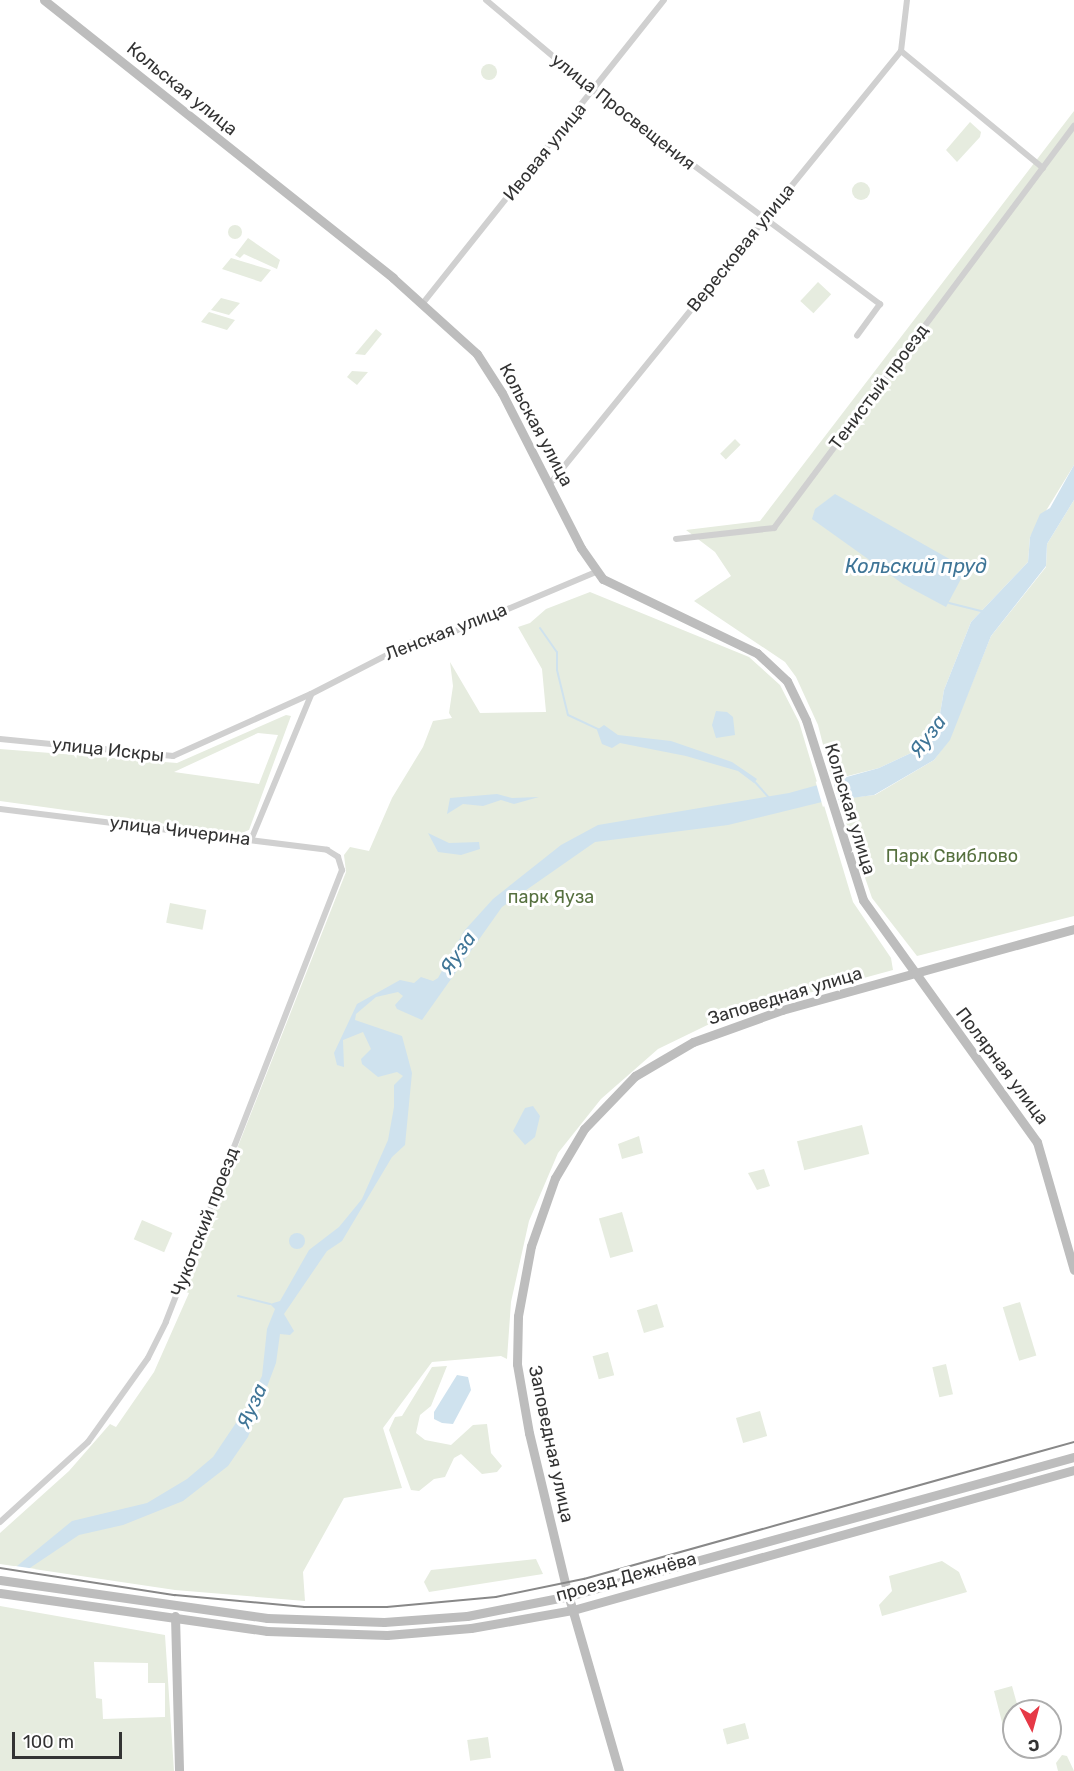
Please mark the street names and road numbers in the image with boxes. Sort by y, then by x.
street label: Кольская улица [122,38,242,140]
street label: улица Просвещения [547,49,699,175]
street label: Ивовая улица [499,99,591,205]
street label: Вересковая улица [683,180,799,316]
street label: Тенистый проезд [825,320,933,454]
street label: Кольская улица [495,360,577,490]
street label: Ленская улица [382,599,510,665]
street label: улица Искры [51,733,165,767]
street label: Кольская улица [820,741,880,877]
street label: улица Чичерина [108,812,252,850]
street label: Заповедная улица [705,962,865,1030]
street label: Полярная улица [951,1003,1053,1129]
street label: Чукотский проезд [167,1144,243,1300]
street label: Заповедная улица [524,1364,578,1524]
street label: проезд Дежнёва [553,1548,699,1606]

